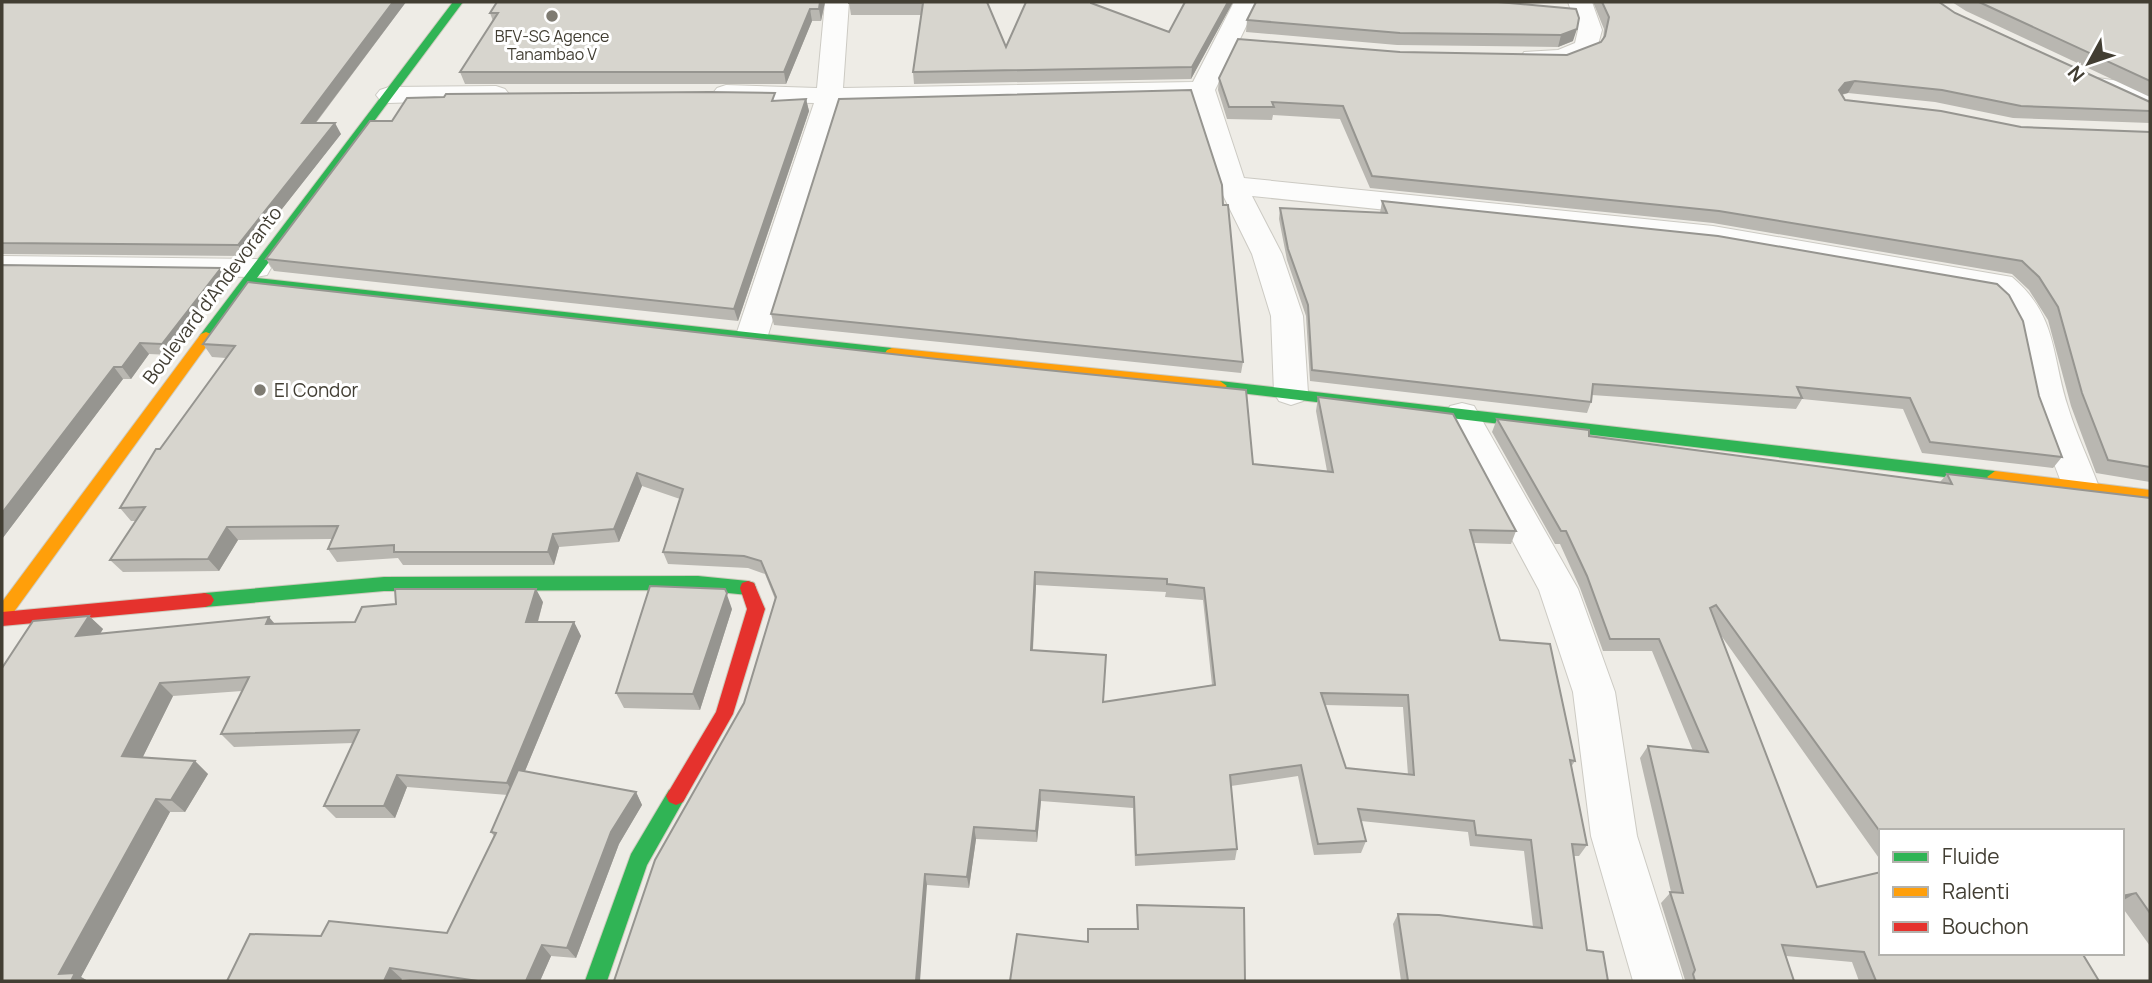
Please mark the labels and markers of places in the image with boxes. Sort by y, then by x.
marker: BFV-SG Agence Tanambao V [544,8,560,24]
place label: BFV-SG Agence Tanambao V [495,25,609,65]
place label: El Condor [274,377,359,403]
marker: El Condor [252,382,268,398]

